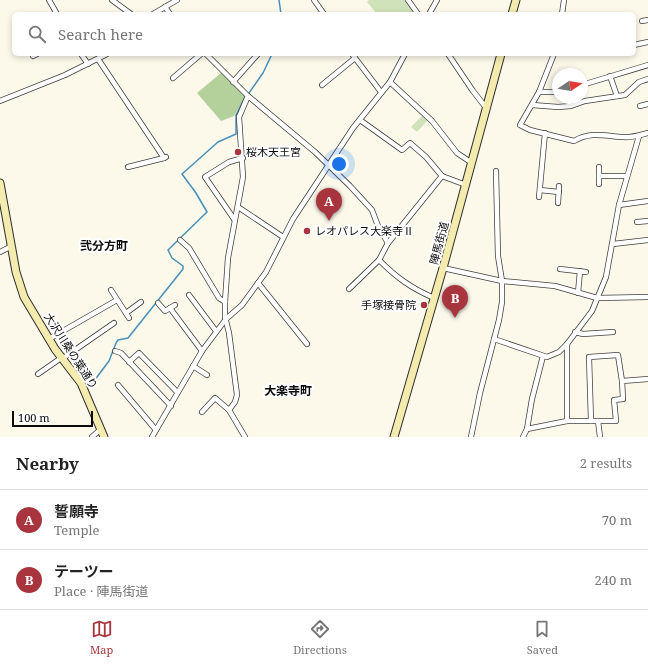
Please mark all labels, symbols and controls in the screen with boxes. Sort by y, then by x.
search box [12,12,636,56]
icon: search [26,23,48,45]
text: Search here [58,24,143,44]
north arrow [552,68,588,104]
place label: 桜木天王宮 [246,144,301,159]
marker: 桜木天王宮 [233,147,243,157]
your location [329,154,349,174]
pin: A [316,188,342,221]
street label: 陣馬街道 [426,220,451,266]
place label: レオパレス大楽寺Ⅱ [315,223,414,238]
marker: レオパレス大楽寺Ⅱ [302,226,312,236]
district label: 弐分方町 [80,237,128,254]
pin: B [442,285,468,318]
place label: 手塚接骨院 [361,297,416,312]
marker: 手塚接骨院 [419,300,429,310]
street label: 大沢川桑の葉通り [41,310,102,392]
district label: 大楽寺町 [264,382,312,399]
scale bar [12,409,93,428]
text: 100 m [18,410,50,425]
text: Nearby [16,452,79,475]
text: 2 results [580,454,632,472]
text: 誓願寺 [54,501,99,521]
text: A [24,511,34,529]
text: 70 m [602,511,632,529]
text: Temple [54,521,100,539]
text: テーツー [54,561,114,581]
text: B [25,571,33,589]
text: 240 m [595,571,632,589]
text: Place · 陣馬街道 [54,582,149,600]
tab: Map [90,618,113,657]
tab: Directions [293,618,347,657]
tab: Saved [527,618,558,657]

